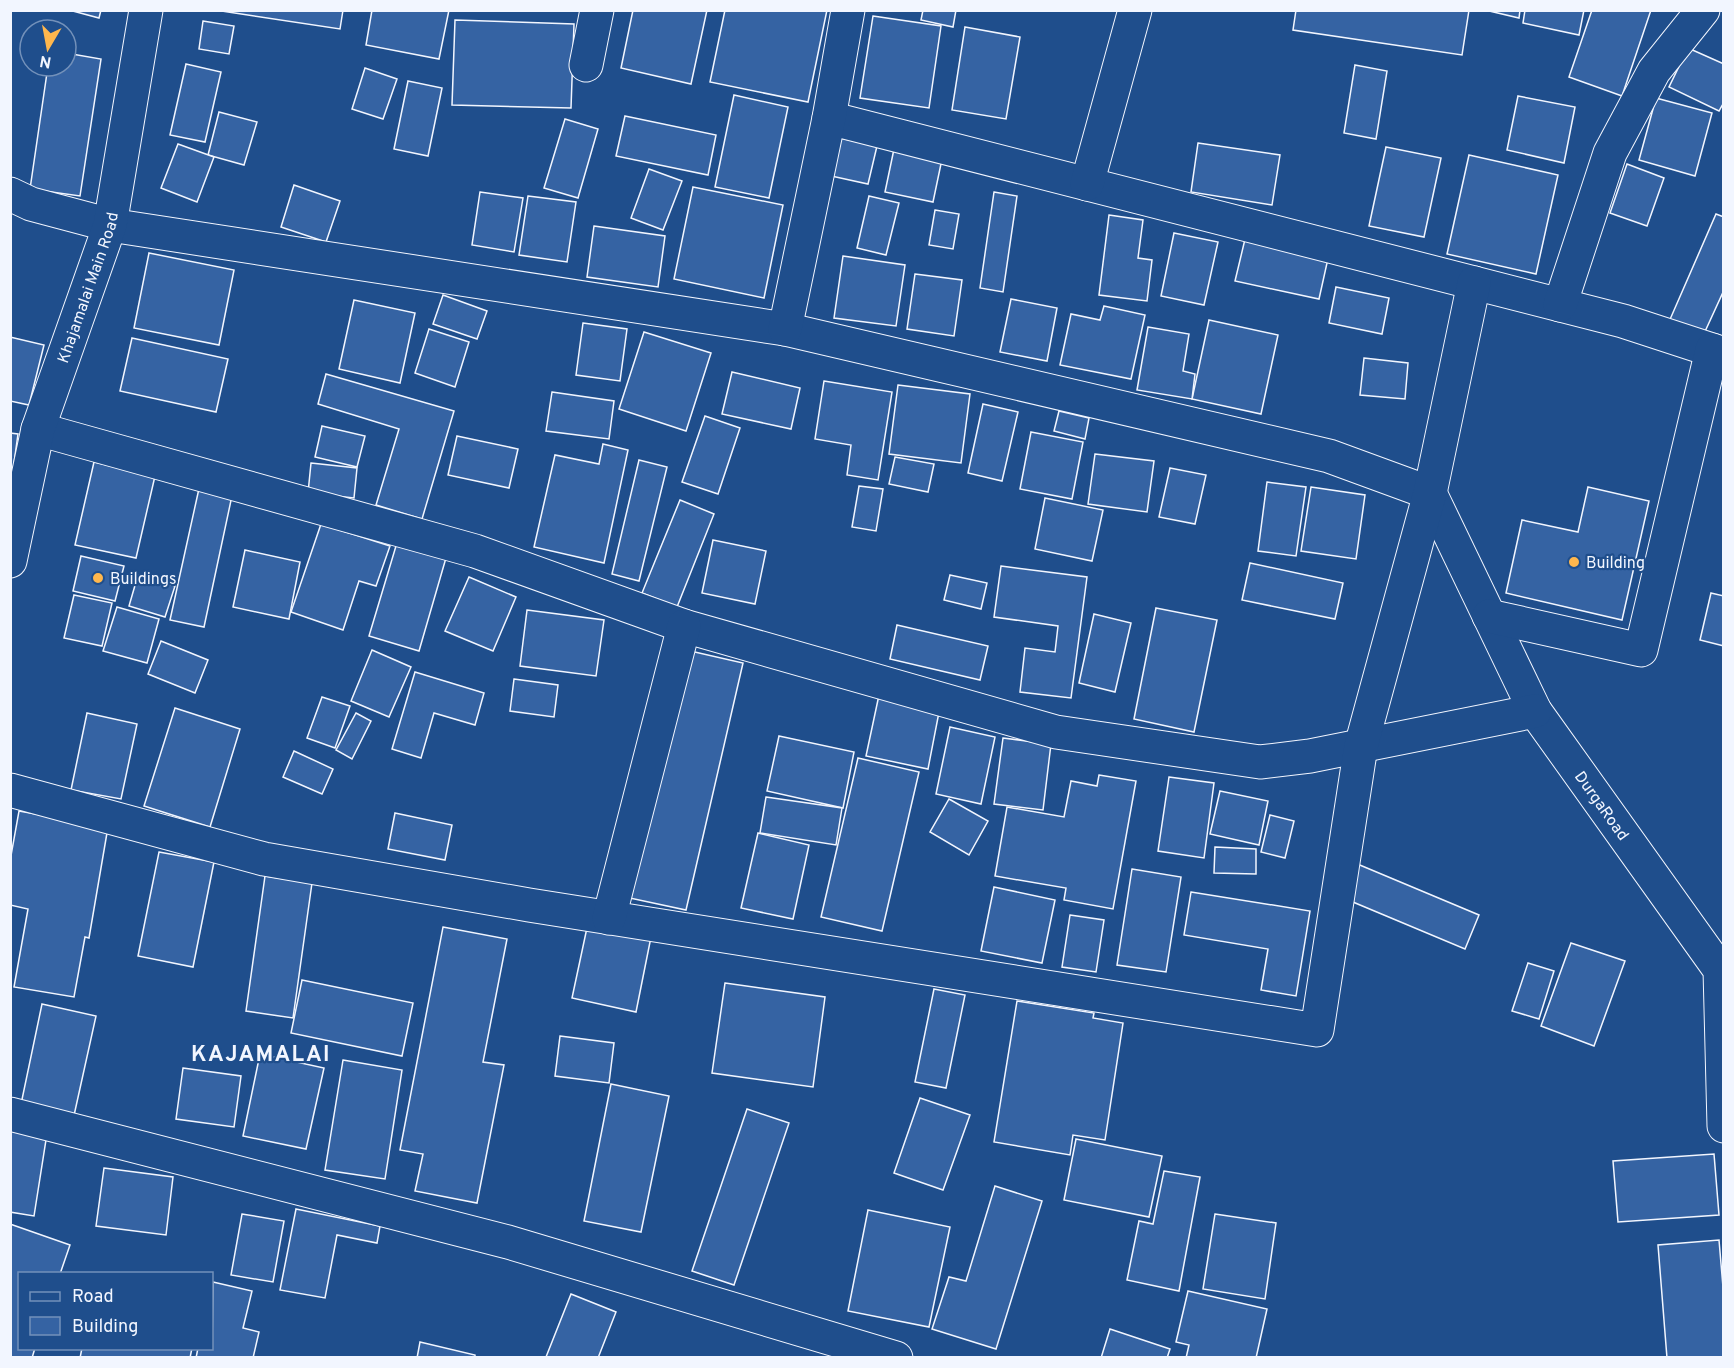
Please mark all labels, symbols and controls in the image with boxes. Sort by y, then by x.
north arrow [18,18,78,78]
text: N [38,50,53,72]
street label: Khajamalai Main Road [54,211,124,366]
place label: Building [1586,554,1645,574]
marker: Building [1567,555,1581,569]
place label: Buildings [110,570,177,590]
marker: Buildings [91,571,105,585]
street label: DurgaRoad [1569,768,1632,845]
district label: KAJAMALAI [191,1042,331,1069]
legend [18,1272,213,1350]
text: Road [72,1286,114,1309]
text: Building [72,1316,138,1339]

